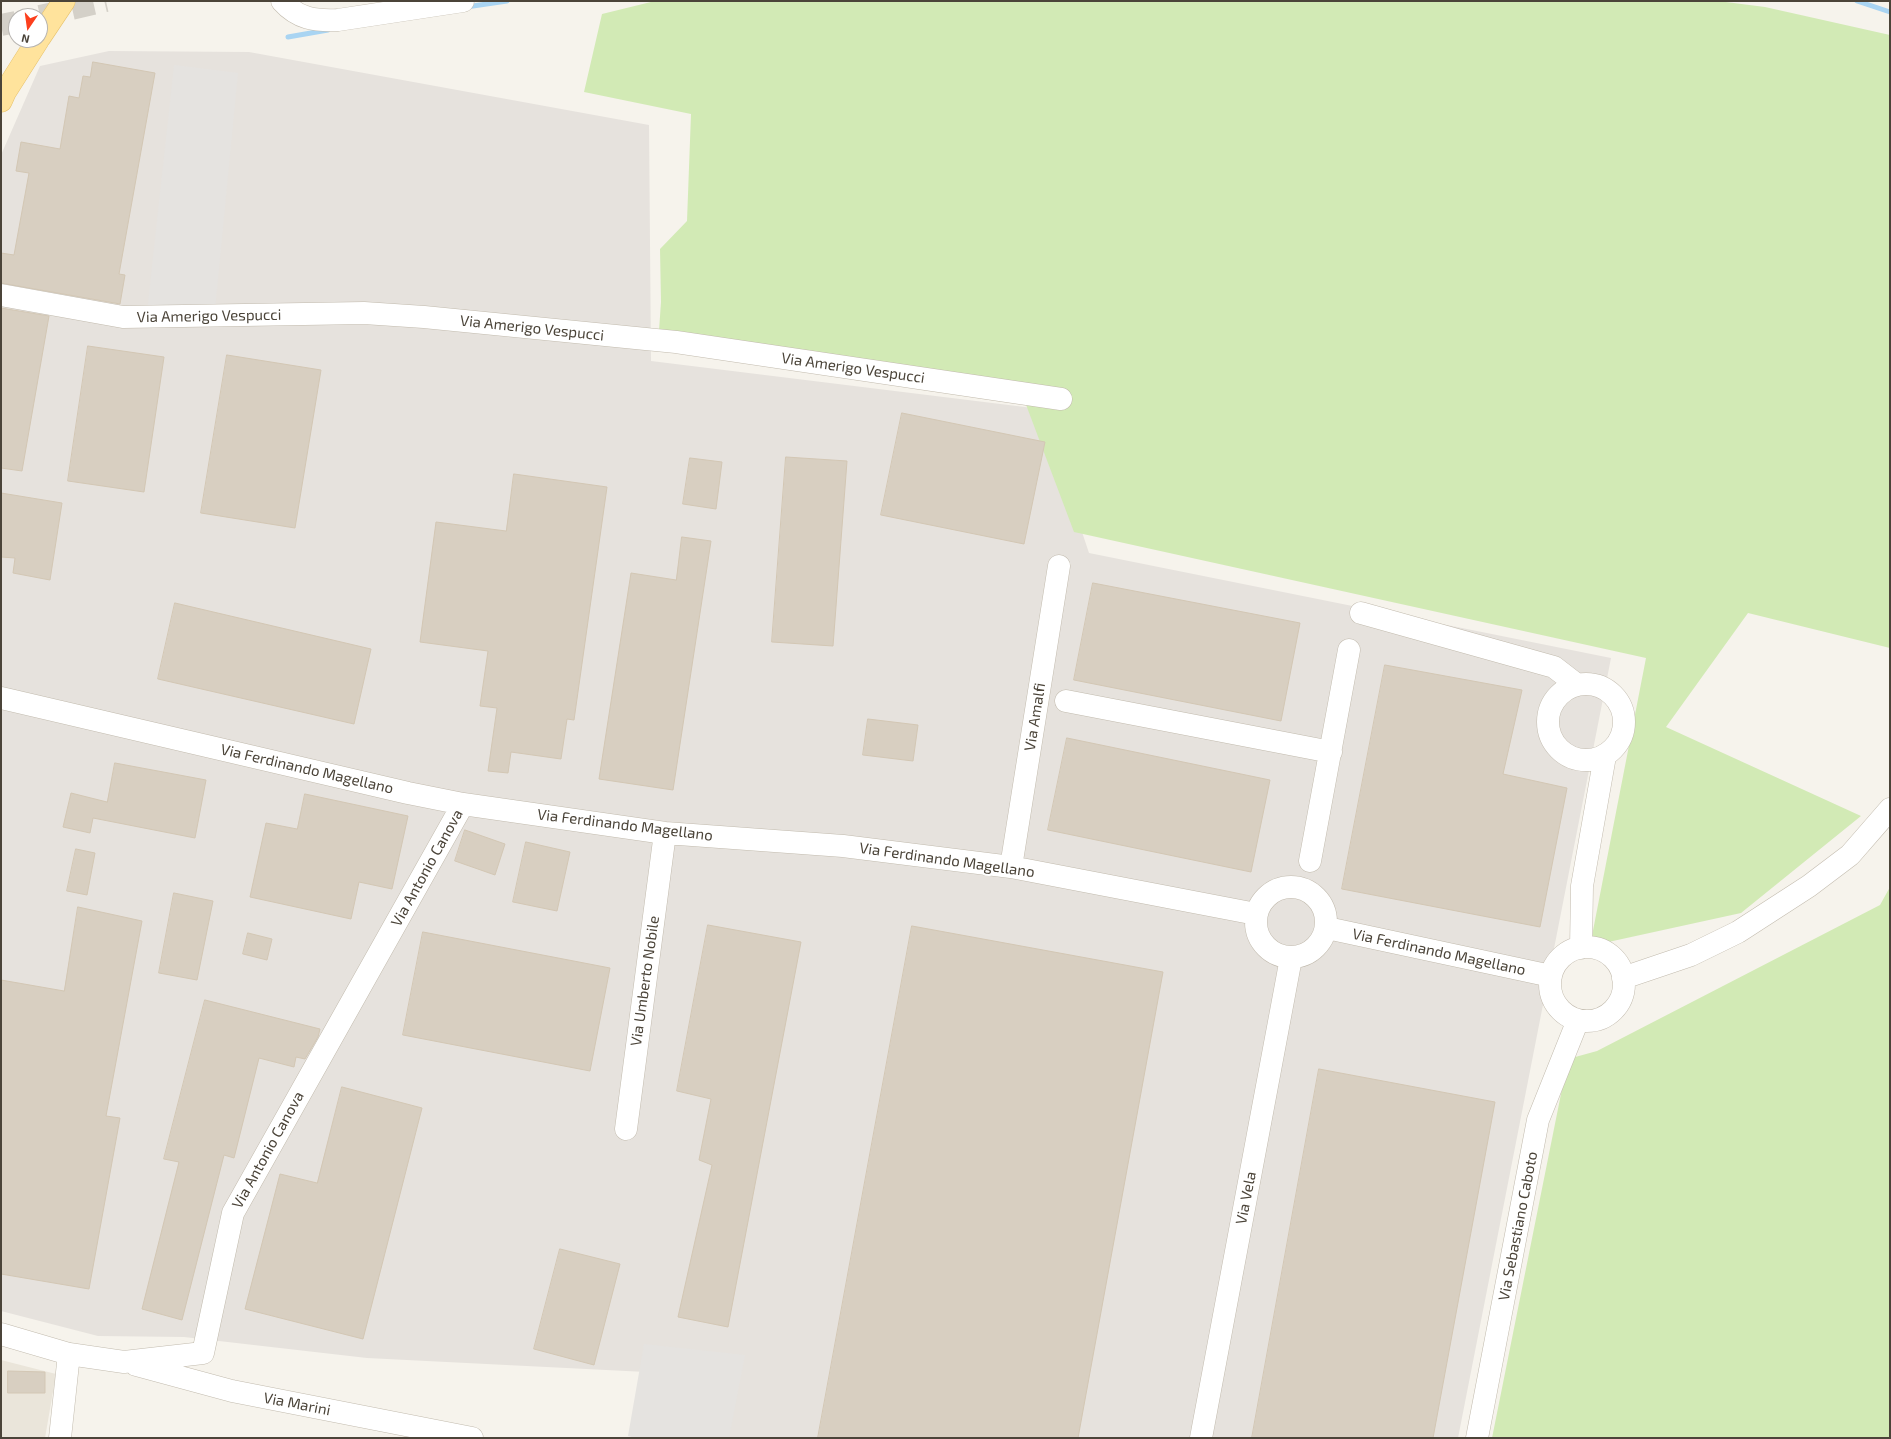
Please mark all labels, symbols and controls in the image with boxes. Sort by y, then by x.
north arrow [8,8,48,48]
text: N [20,32,31,46]
street label: Via Amerigo Vespucci [137,306,281,326]
street label: Via Amerigo Vespucci [459,311,605,345]
street label: Via Amerigo Vespucci [780,349,926,387]
street label: Via Amalfi [1021,682,1049,752]
street label: Via Ferdinando Magellano [219,740,395,798]
street label: Via Ferdinando Magellano [536,805,714,845]
street label: Via Antonio Canova [387,806,467,930]
street label: Via Ferdinando Magellano [858,839,1036,881]
street label: Via Umberto Nobile [627,915,663,1047]
street label: Via Ferdinando Magellano [1351,925,1527,979]
street label: Via Antonio Canova [228,1088,308,1212]
street label: Via Sebastiano Caboto [1495,1150,1541,1302]
street label: Via Vela [1232,1170,1260,1226]
street label: Via Marini [262,1389,332,1419]

